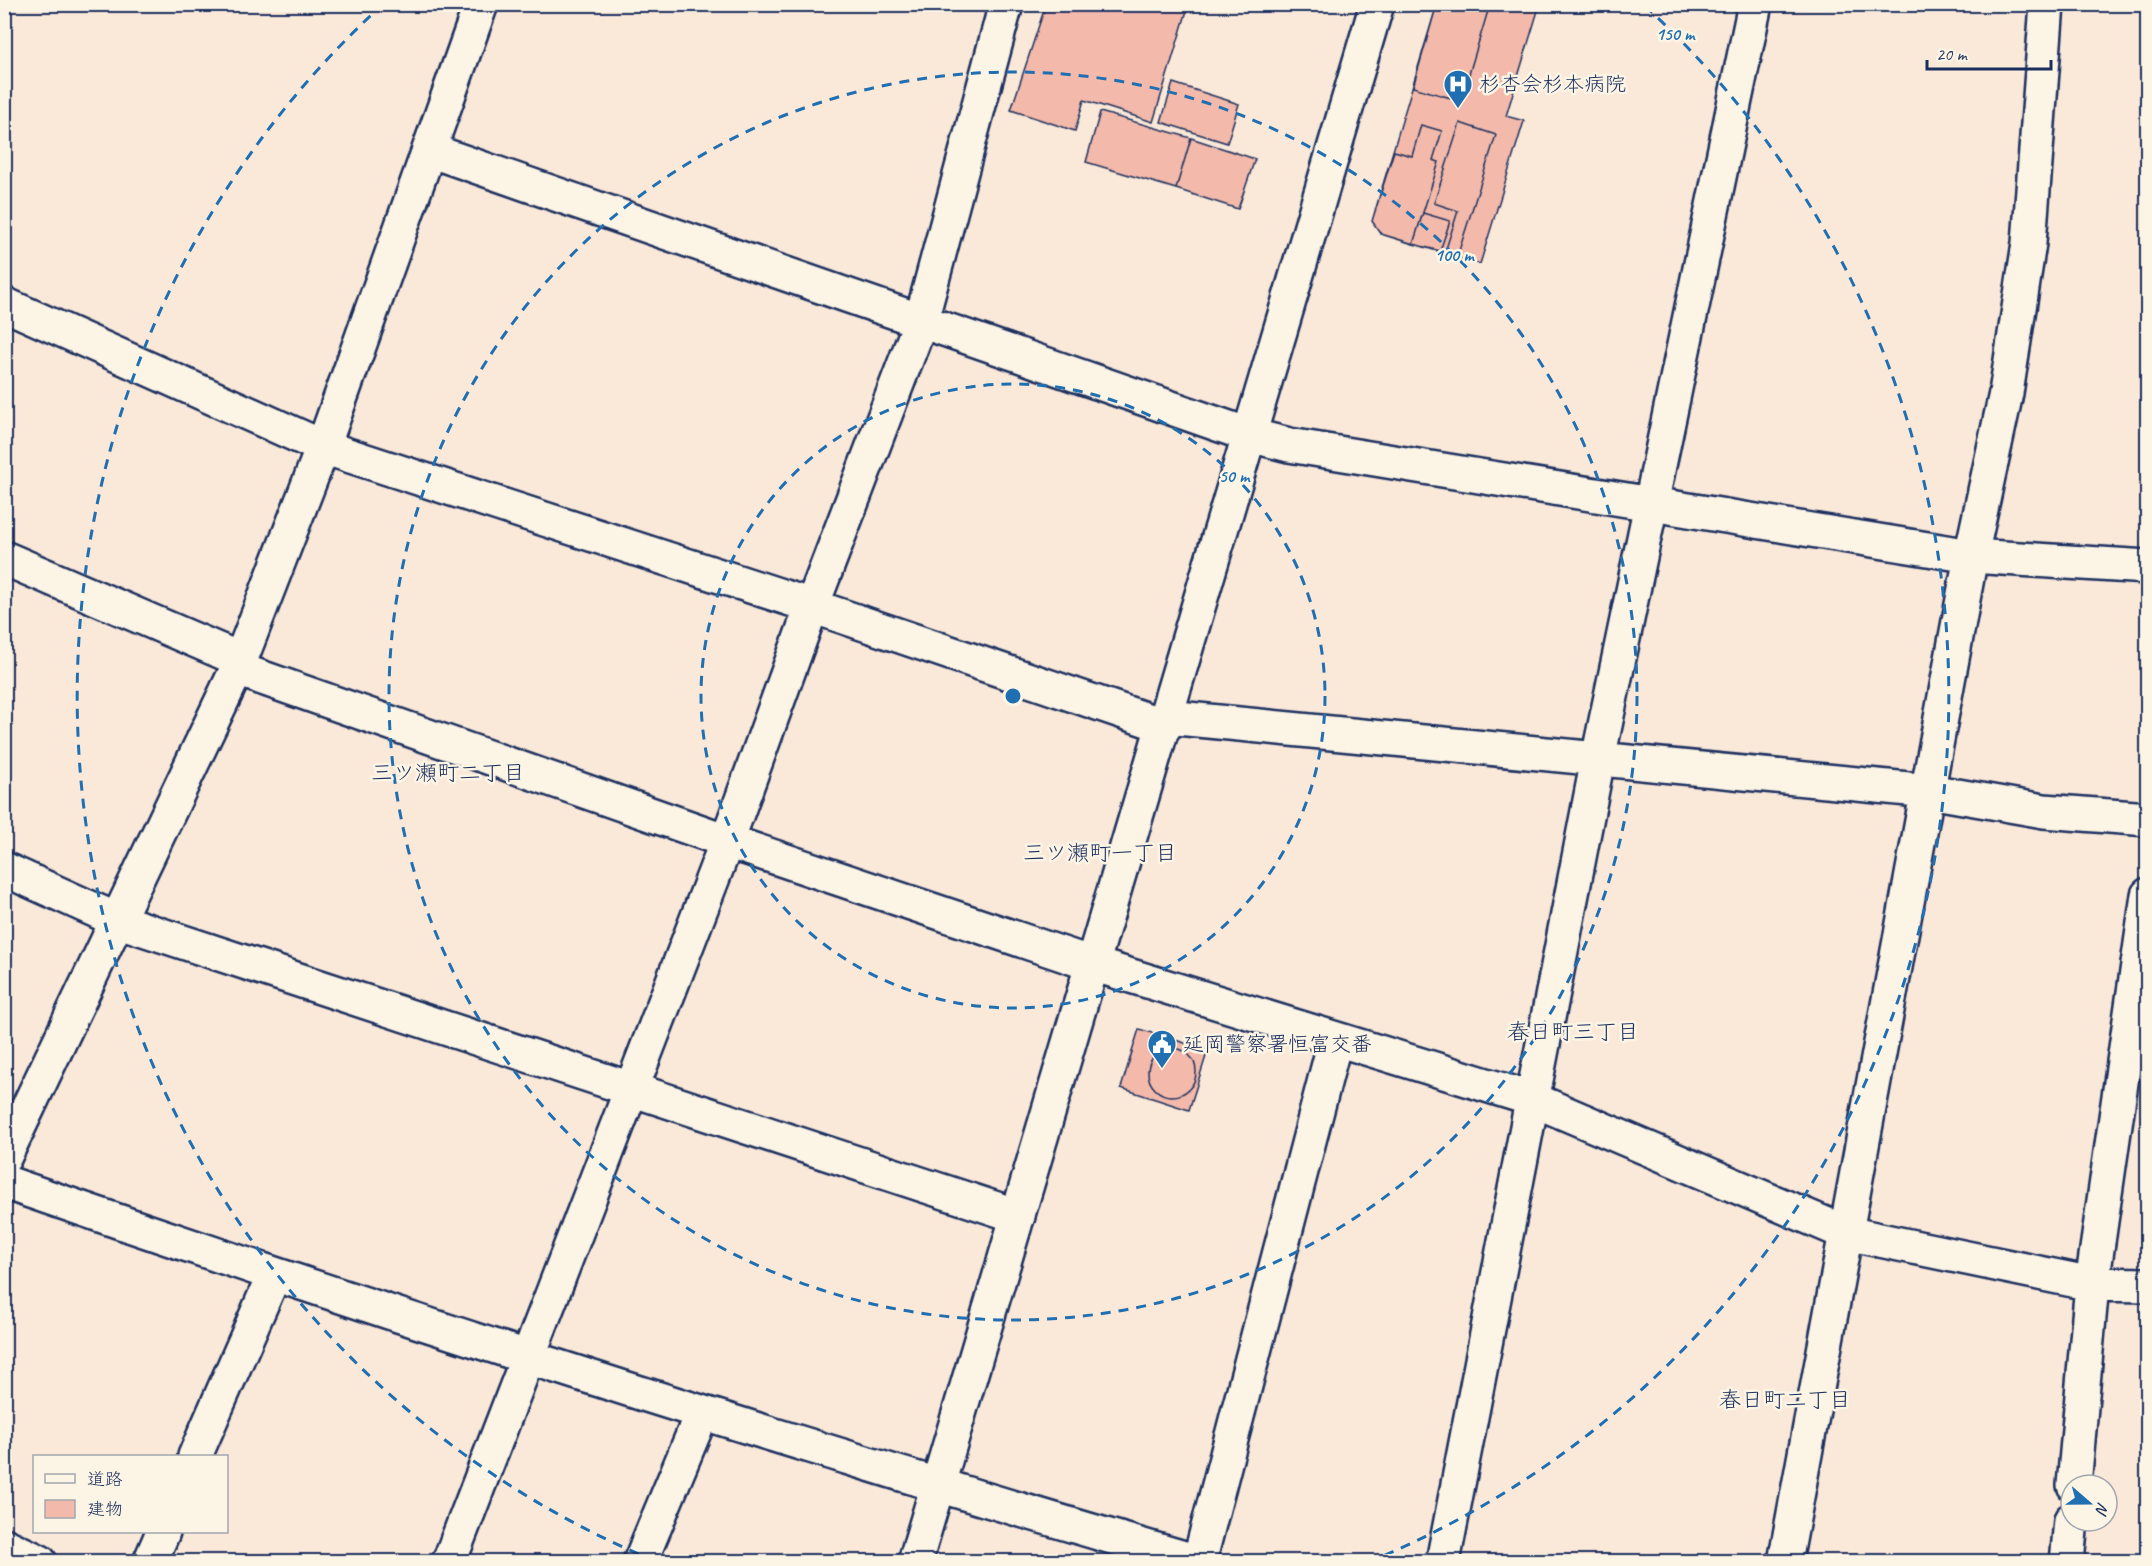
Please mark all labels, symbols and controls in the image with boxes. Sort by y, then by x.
text: 150 m [1656,23,1696,45]
scale bar [1927,33,2052,71]
text: 20 m [1936,43,1969,65]
hospital icon: 杉杏会杉本病院 [1442,68,1474,110]
place label: 杉杏会杉本病院 [1479,71,1626,97]
text: 100 m [1435,244,1475,266]
text: 50 m [1219,465,1251,487]
centre of rings [1003,686,1023,706]
district label: 三ツ瀬町二丁目 [371,759,525,787]
district label: 三ツ瀬町一丁目 [1023,839,1177,867]
district label: 春日町三丁目 [1507,1018,1639,1046]
public building icon: 延岡警察署恒富交番 [1146,1028,1178,1070]
place label: 延岡警察署恒富交番 [1183,1031,1372,1057]
district label: 春日町二丁目 [1719,1386,1851,1414]
legend [33,1455,228,1533]
text: 道路 [87,1468,123,1490]
north arrow [2059,1473,2119,1533]
text: 建物 [87,1498,123,1520]
text: N [2090,1500,2113,1519]

